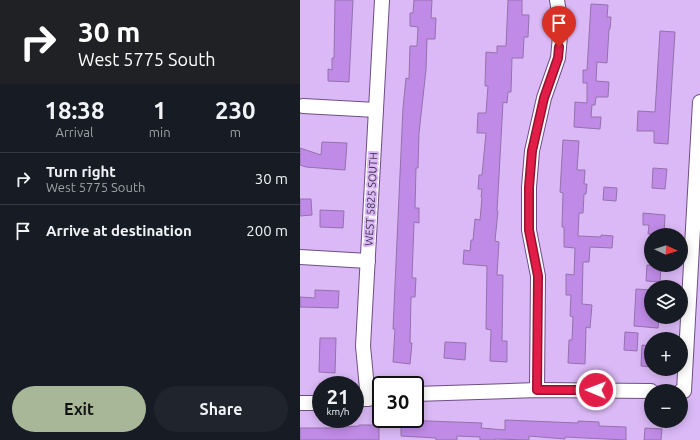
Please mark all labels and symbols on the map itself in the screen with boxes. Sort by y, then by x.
pin [542,6,576,47]
street label: WEST 5825 SOUTH [363,152,379,246]
north arrow [644,228,688,272]
position arrow [575,369,617,411]
speed limit sign: 30 [372,376,424,428]

